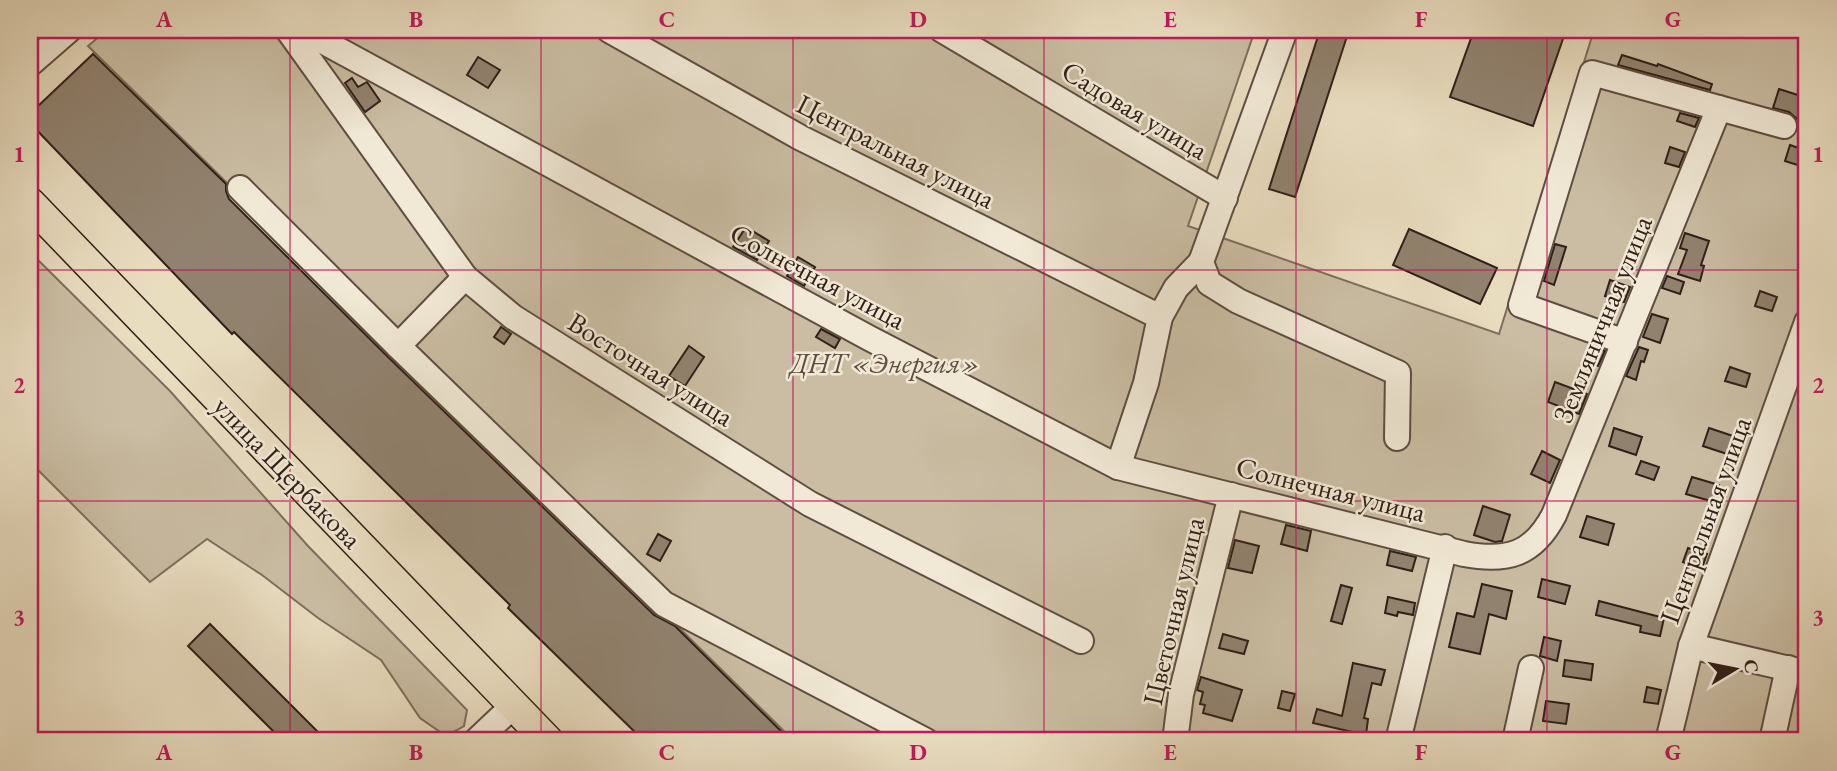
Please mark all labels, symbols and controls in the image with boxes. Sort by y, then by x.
text: A [155,4,173,34]
text: B [409,4,423,34]
text: C [659,4,675,34]
text: D [909,4,927,34]
text: E [1163,4,1177,34]
text: F [1415,4,1428,34]
text: G [1665,4,1681,34]
street label: Садовая улица [1055,52,1215,168]
street label: Центральная улица [791,86,1002,217]
text: 1 [13,139,25,169]
text: 1 [1812,139,1824,169]
street label: Земляничная улица [1544,210,1660,428]
street label: Солнечная улица [724,215,913,338]
street label: Восточная улица [561,304,741,435]
park label: ДНТ «Энергия» [788,345,980,381]
text: 2 [13,370,25,400]
text: 2 [1812,370,1824,400]
street label: улица Щербакова [206,388,371,557]
street label: Центральная улица [1651,411,1759,628]
street label: Солнечная улица [1233,448,1430,530]
street label: Цветочная улица [1134,513,1212,708]
text: 3 [13,602,25,632]
text: 3 [1812,602,1824,632]
north arrow [1700,634,1770,704]
text: С [1738,657,1765,675]
text: A [155,737,173,767]
text: B [409,737,423,767]
text: C [659,737,675,767]
text: D [909,737,927,767]
text: E [1163,737,1177,767]
text: F [1415,737,1428,767]
text: G [1665,737,1681,767]

